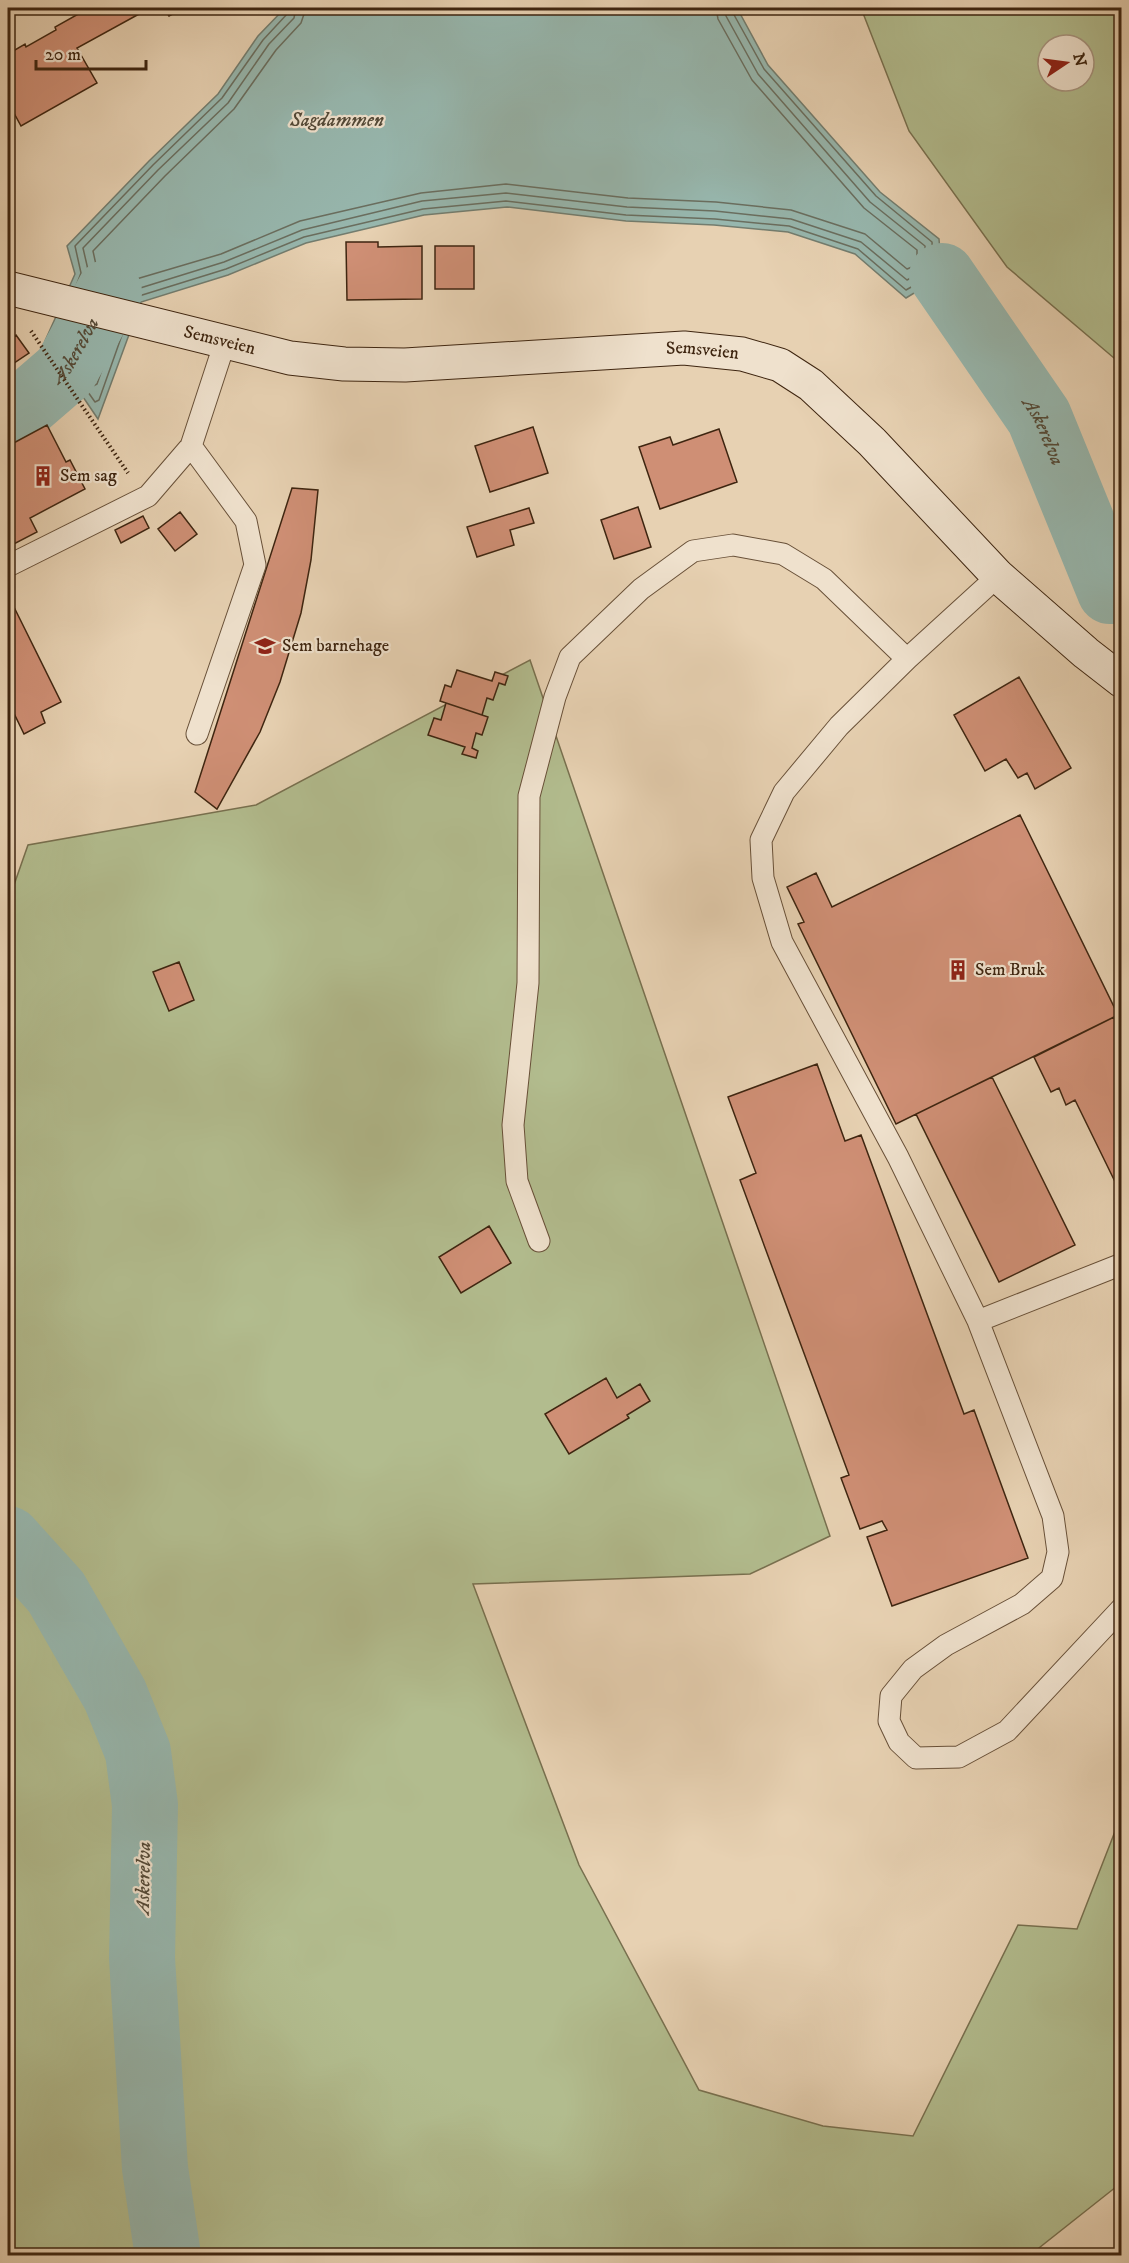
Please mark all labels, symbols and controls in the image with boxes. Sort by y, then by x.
scale bar [36,33,146,71]
north arrow [1036,33,1096,93]
text: 20 m [45,44,81,66]
text: N [1068,51,1091,69]
water label: Sagdammen [289,108,384,133]
water label: Askerelva [45,313,105,390]
street label: Semsveien [181,321,258,360]
street label: Semsveien [665,337,741,365]
water label: Askerelva [1015,391,1070,469]
building icon: Sem sag [31,464,55,488]
place label: Sem sag [60,465,117,487]
school or university icon: Sem barnehage [253,634,277,658]
place label: Sem barnehage [282,635,389,657]
building icon: Sem Bruk [946,958,970,982]
place label: Sem Bruk [975,959,1045,981]
water label: Askerelva [131,1842,157,1916]

